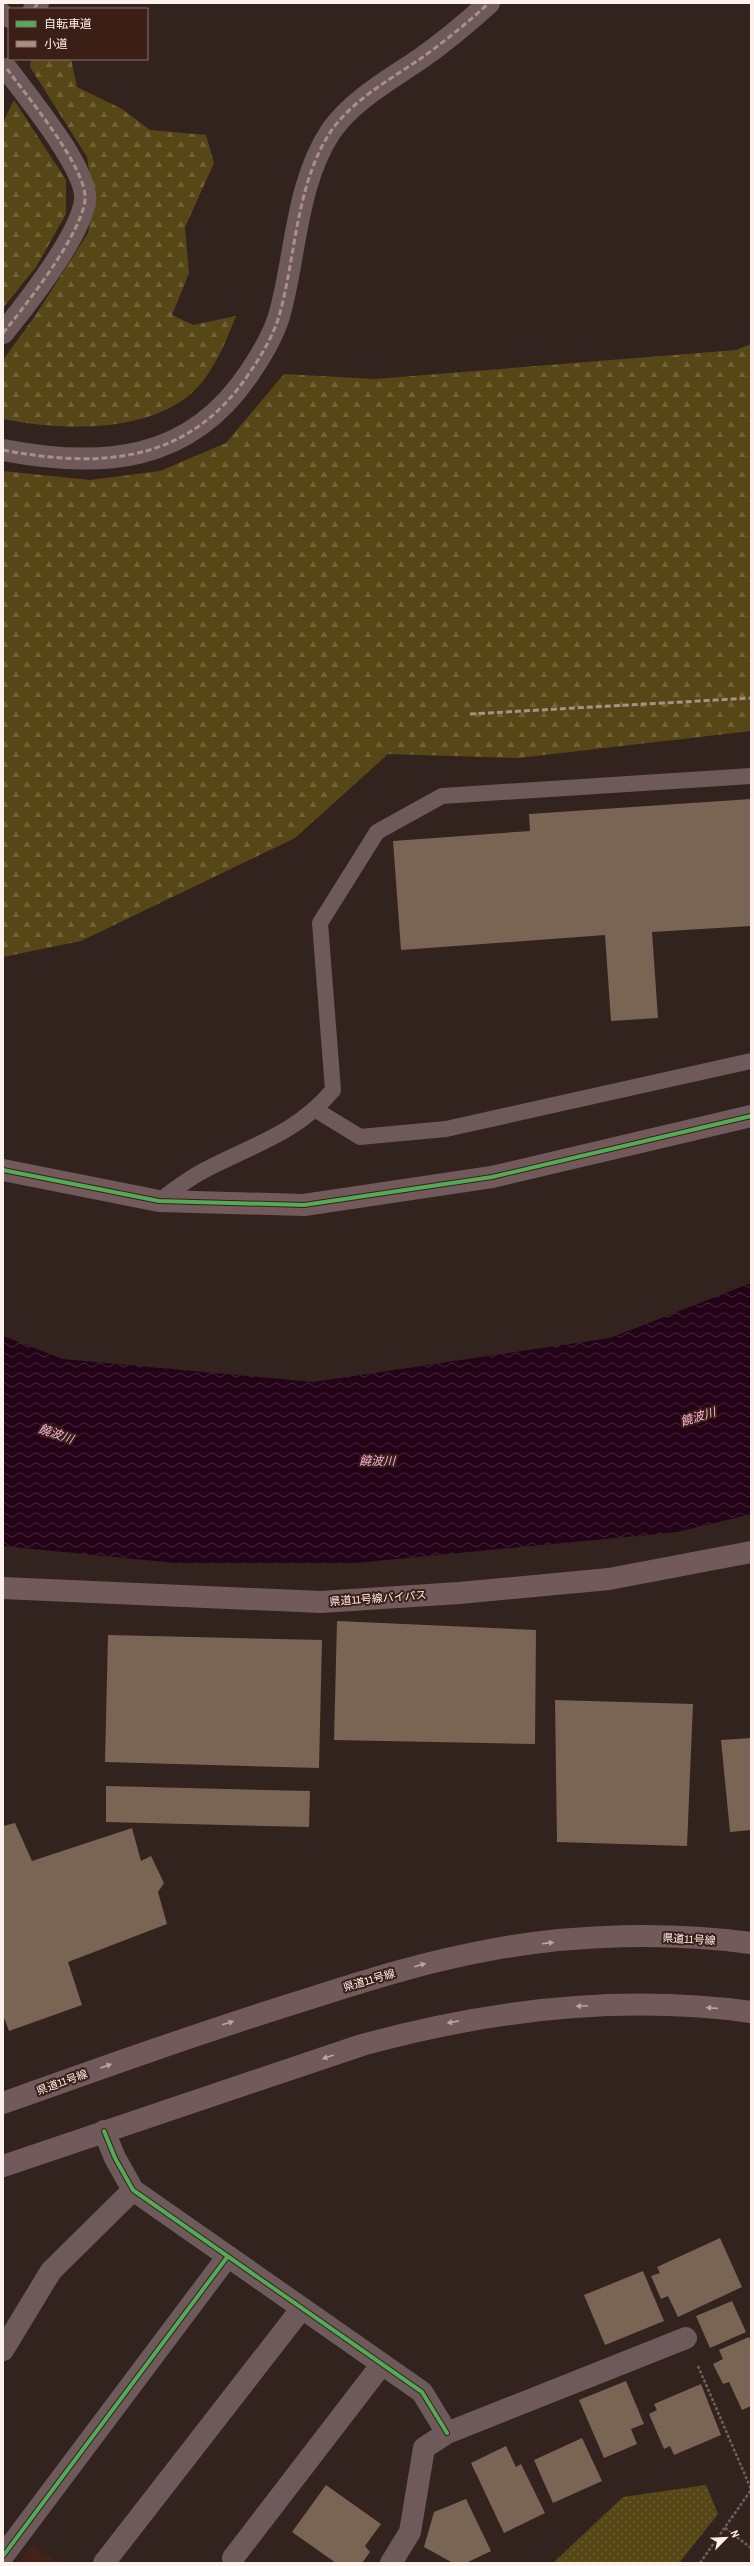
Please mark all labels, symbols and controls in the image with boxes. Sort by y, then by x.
legend [8,8,148,60]
text: 自転車道 [44,16,92,32]
text: 小道 [44,36,68,52]
water label: 饒波川 [678,1404,719,1430]
water label: 饒波川 [36,1421,78,1448]
water label: 饒波川 [359,1453,397,1469]
street label: 県道11号線バイパス [329,1588,427,1608]
street label: 県道11号線 [662,1931,716,1947]
one-way arrow [542,1940,554,1946]
one-way arrow [414,1962,426,1968]
street label: 県道11号線 [341,1966,397,1994]
one-way arrow [576,2003,588,2010]
one-way arrow [706,2005,718,2012]
one-way arrow [223,2020,235,2026]
one-way arrow [447,2020,460,2026]
one-way arrow [322,2054,334,2060]
one-way arrow [100,2063,112,2069]
street label: 県道11号線 [35,2066,89,2098]
north arrow [706,2518,746,2558]
text: N [727,2528,743,2540]

